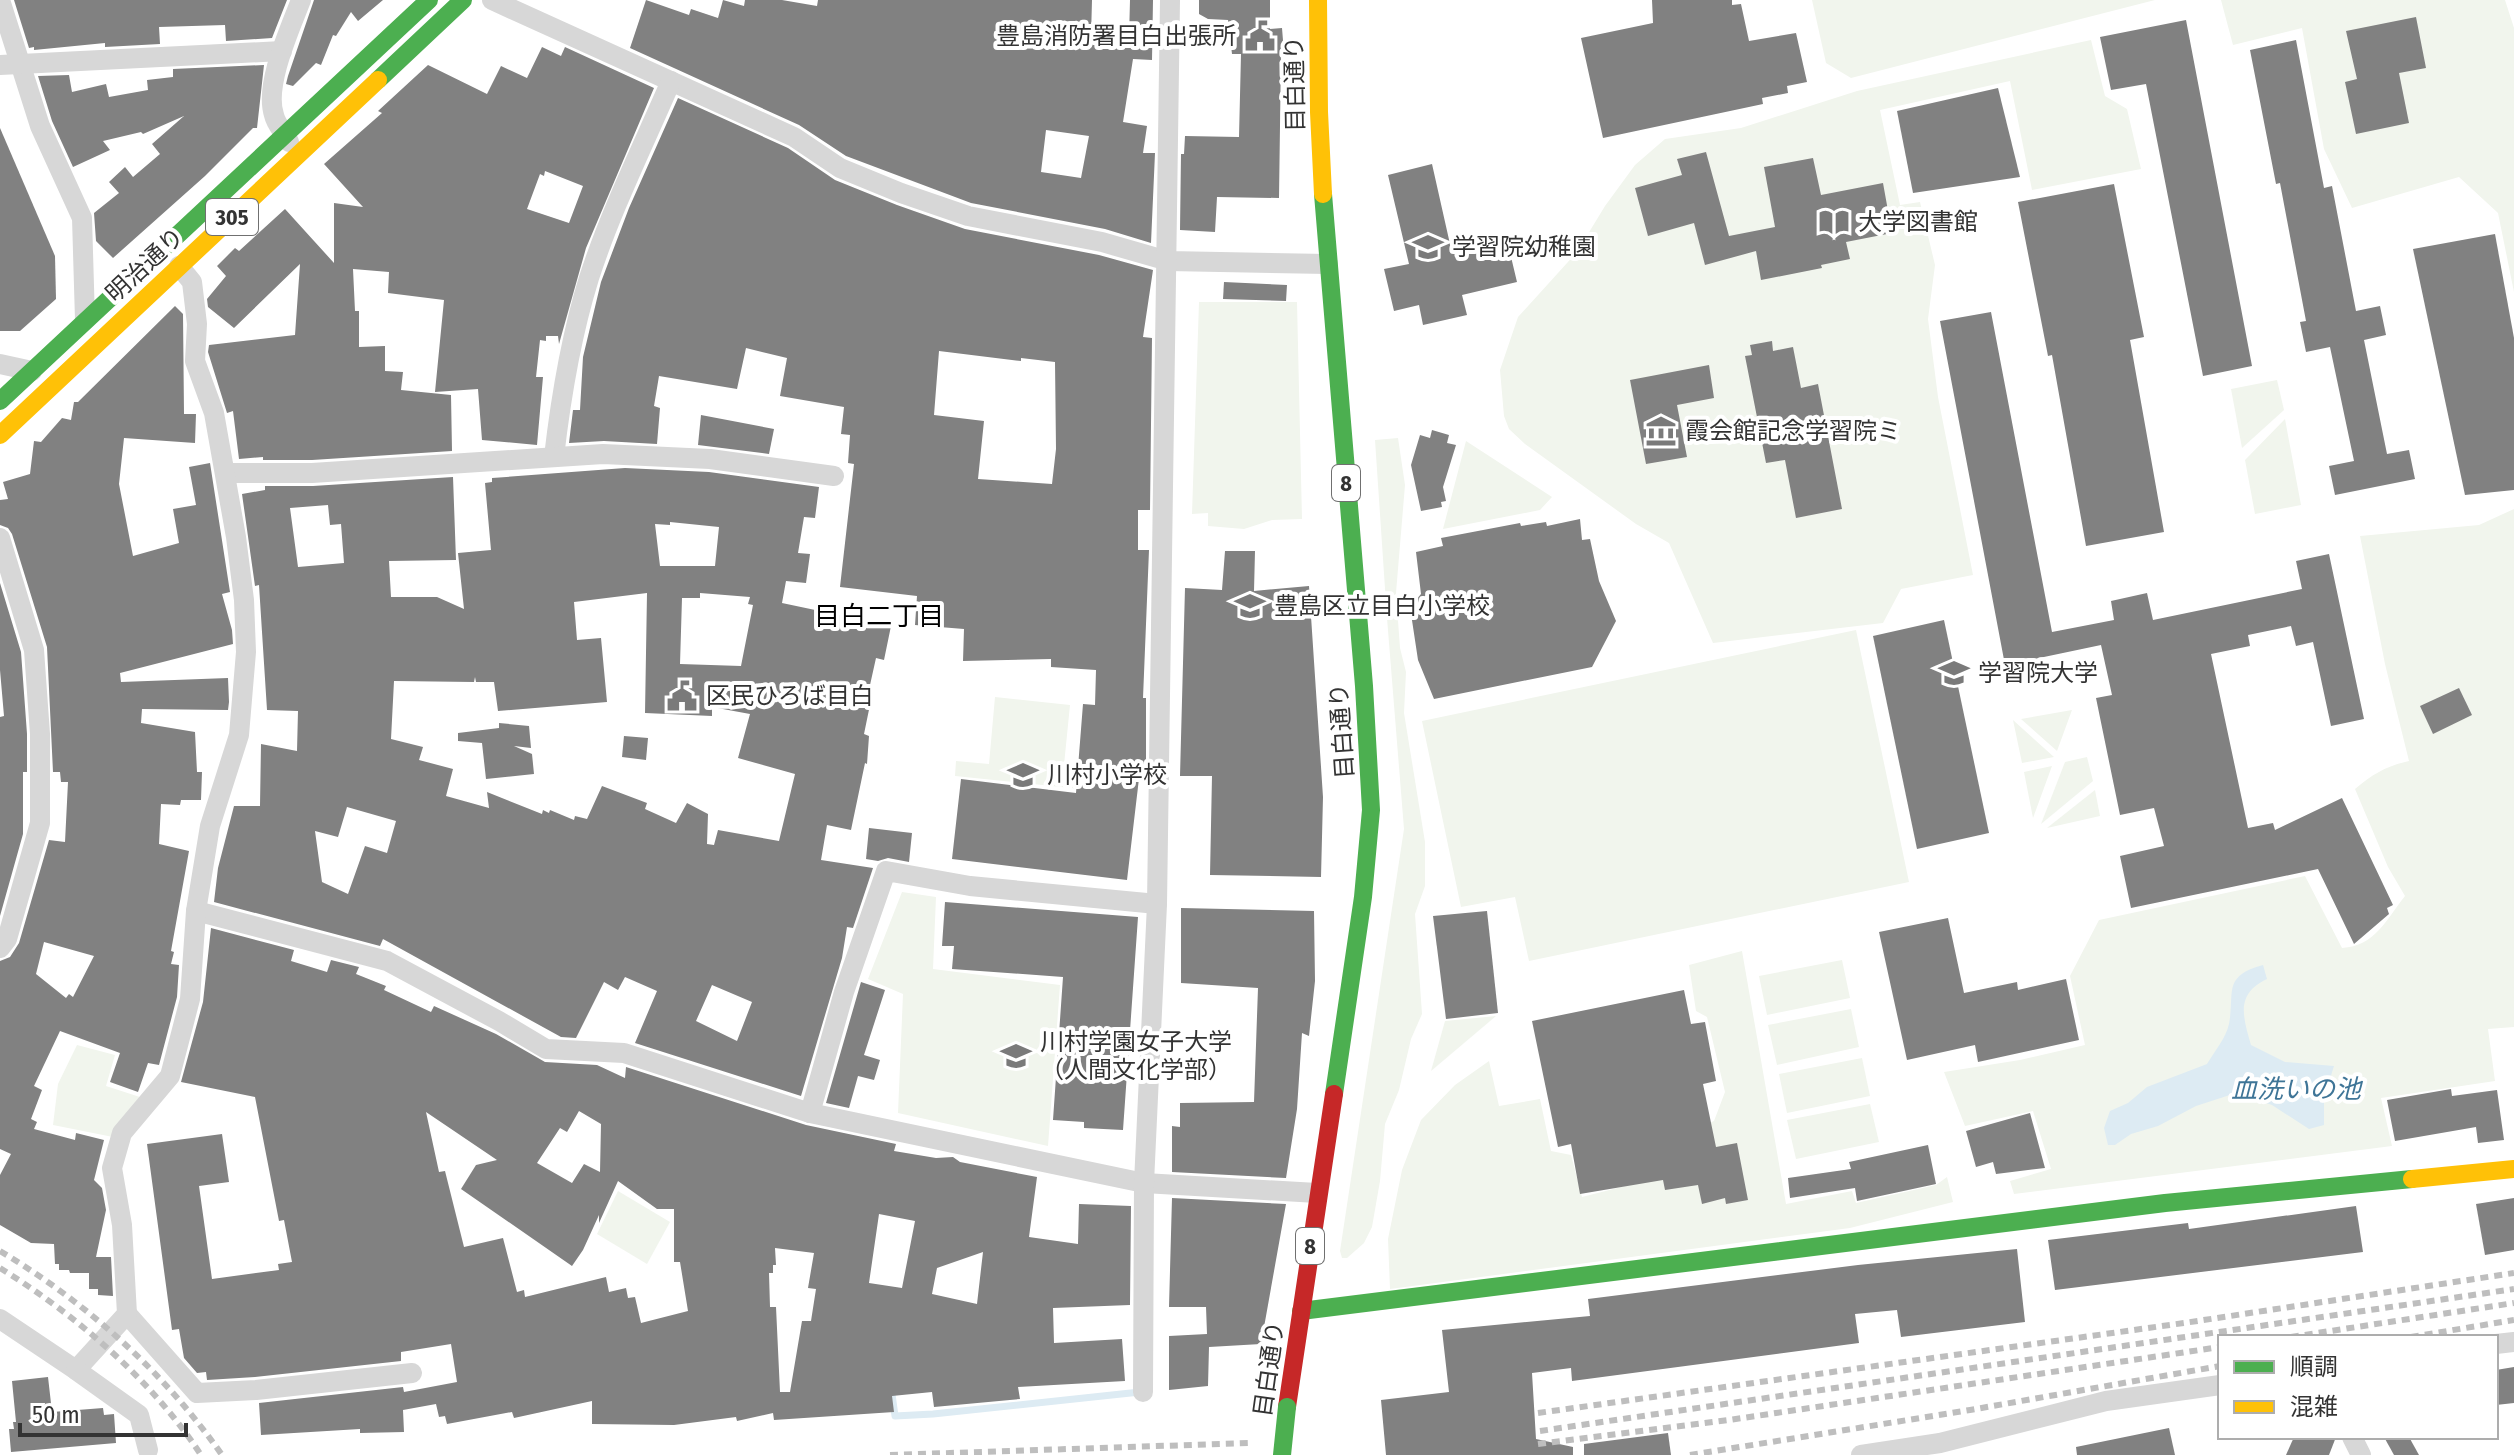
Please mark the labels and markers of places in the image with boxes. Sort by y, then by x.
public building icon: 豊島消防署目白出張所 [1243,19,1277,53]
place label: 豊島消防署目白出張所 [996,22,1236,50]
library icon: 大学図書館 [1817,205,1851,239]
place label: 大学図書館 [1858,208,1978,236]
school or university icon: 学習院幼稚園 [1411,230,1445,264]
place label: 学習院幼稚園 [1452,233,1596,261]
museum icon: 霞会館記念学習院ミ [1644,414,1678,448]
place label: 霞会館記念学習院ミ [1685,417,1901,445]
school or university icon: 豊島区立目白小学校 [1233,589,1267,623]
place label: 豊島区立目白小学校 [1274,592,1490,620]
school or university icon: 学習院大学 [1937,656,1971,690]
place label: 学習院大学 [1978,659,2098,687]
public building icon: 区民ひろば目白 [665,679,699,713]
place label: 区民ひろば目白 [706,682,874,710]
school or university icon: 川村小学校 [1006,758,1040,792]
place label: 川村小学校 [1047,761,1167,789]
place label: 川村学園女子大学 （人間文化学部） [1040,1028,1232,1084]
school or university icon: 川村学園女子大学 （人間文化学部） [999,1039,1033,1073]

